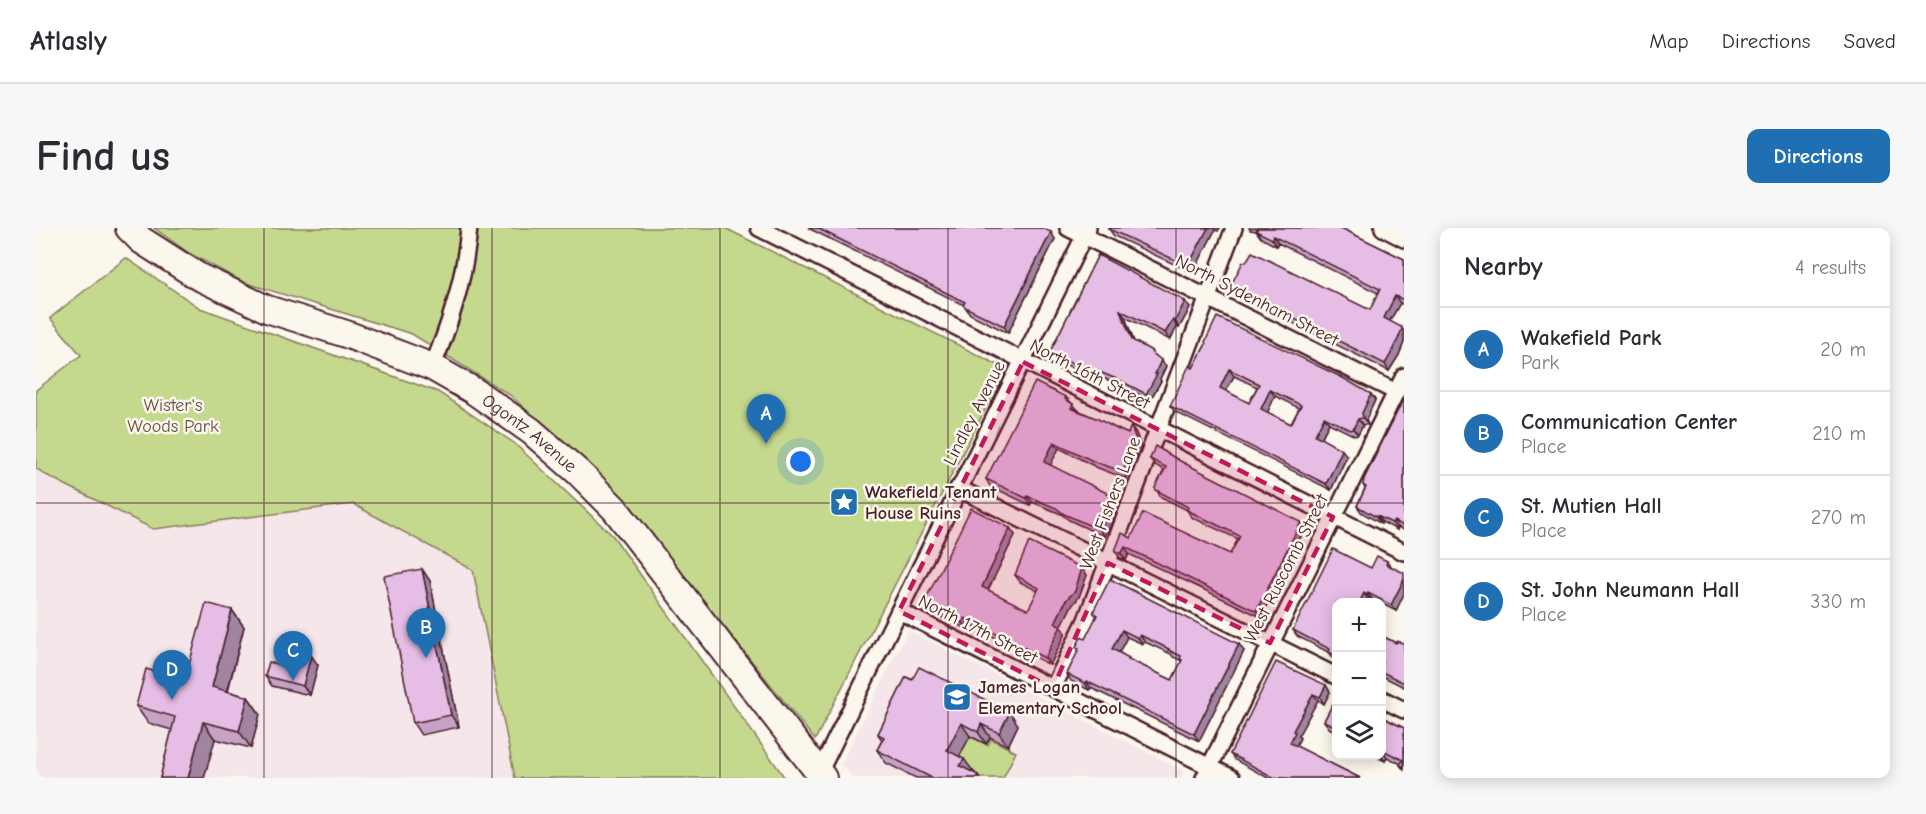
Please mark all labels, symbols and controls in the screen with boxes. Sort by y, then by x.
text: Atlasly [30,25,107,57]
text: Map [1649,29,1689,53]
text: Directions [1722,29,1811,53]
text: Saved [1844,29,1896,53]
button: Directions [1747,129,1890,183]
text: Find us [36,132,170,181]
street label: North Sydenham Street [1172,250,1343,351]
text: Nearby [1464,252,1543,282]
text: 4 results [1795,256,1866,279]
text: Wakefield Park [1521,325,1662,351]
street label: North 16th Street [1026,335,1154,414]
text: A [1478,338,1489,361]
text: 20 m [1820,338,1866,361]
text: Park [1521,351,1559,374]
street label: Lindley Avenue [939,357,1010,469]
street label: Ogontz Avenue [478,390,581,477]
pin: A [746,394,786,444]
park label: Wister's Woods Park [127,395,219,437]
text: Communication Center [1521,409,1737,435]
text: B [1477,422,1490,445]
text: 210 m [1812,422,1866,445]
street label: West Fishers Lane [1076,434,1145,572]
text: Place [1521,435,1567,458]
your location [786,447,815,476]
place label: Wakefield Tenant House Ruins [865,482,997,524]
place icon: Wakefield Tenant House Ruins [828,486,860,518]
street label: West Ruscomb Street [1240,490,1333,646]
text: St. Mutien Hall [1521,493,1662,519]
text: C [1477,506,1490,529]
text: 270 m [1811,506,1866,529]
text: Place [1521,519,1567,542]
text: St. John Neumann Hall [1521,577,1739,603]
street label: North 17th Street [915,590,1042,669]
text: D [1477,590,1490,613]
text: 330 m [1810,590,1866,613]
map controls [1332,598,1386,760]
button: + [1332,598,1386,652]
text: Place [1521,603,1567,626]
pin: B [406,608,446,658]
pin: C [274,632,312,681]
pin: D [152,650,192,700]
button: − [1332,652,1386,706]
place label: James Logan Elementary School [978,677,1122,719]
school or university icon: James Logan Elementary School [941,681,973,713]
button: layers [1332,706,1386,760]

